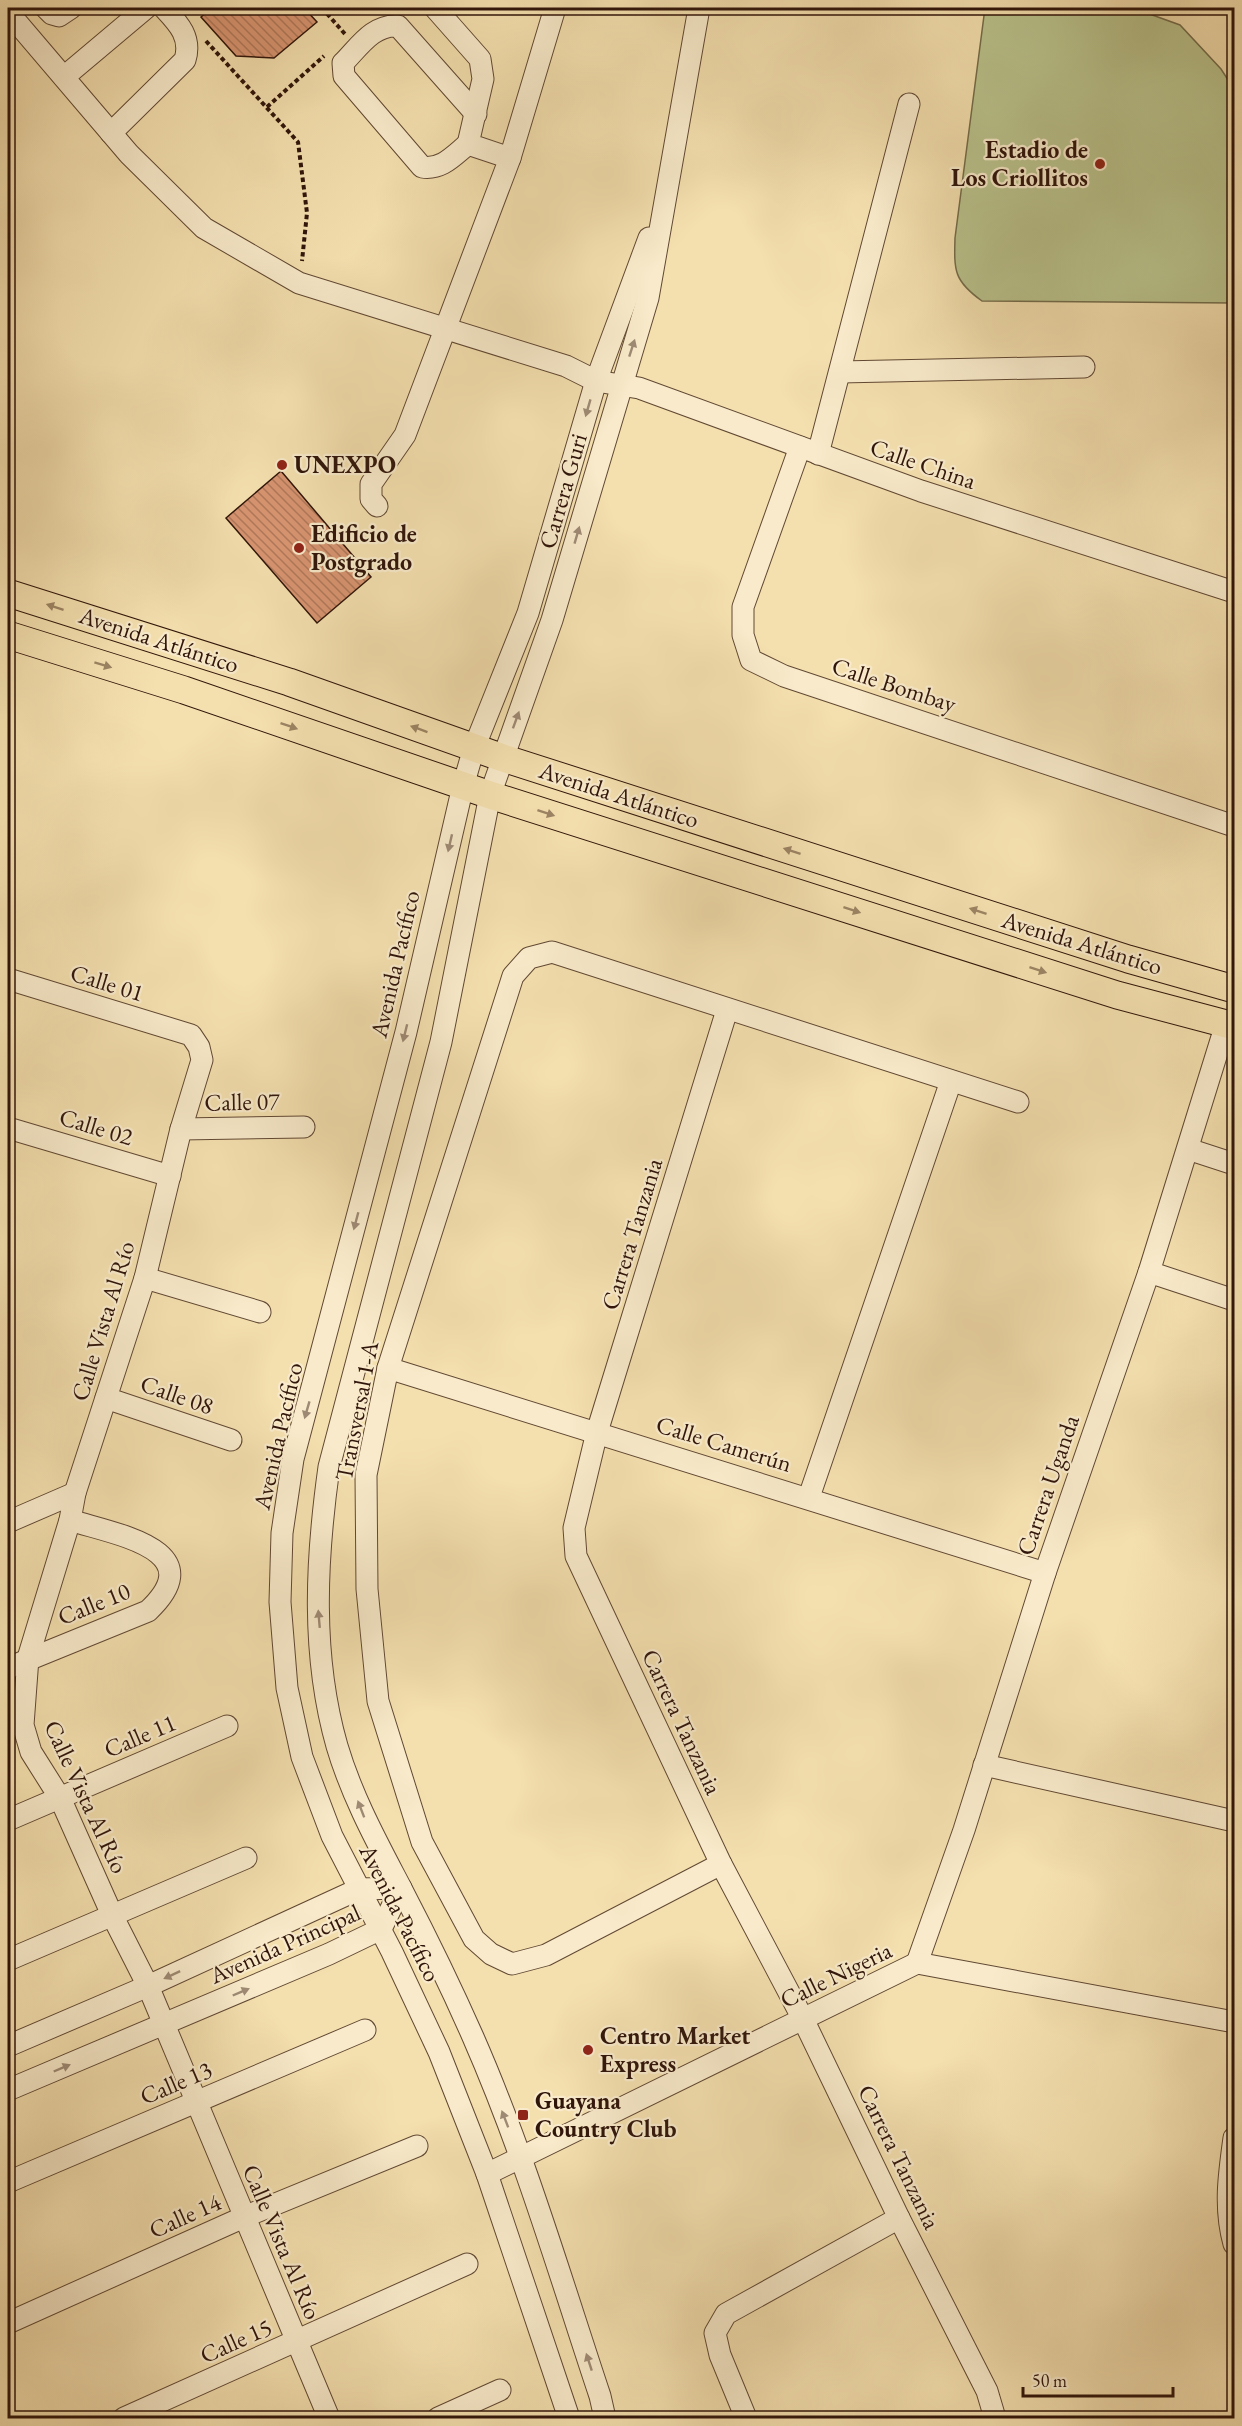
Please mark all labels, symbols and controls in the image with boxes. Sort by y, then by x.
place label: Estadio de Los Criollitos [951,134,1088,193]
marker: Estadio de Los Criollitos [1093,157,1107,171]
one-way arrow [628,339,637,357]
one-way arrow [583,399,592,417]
street label: Carrera Guri [531,430,594,552]
street label: Calle China [866,431,981,496]
place label: UNEXPO [294,449,396,480]
marker: UNEXPO [275,458,289,472]
place label: Edificio de Postgrado [311,518,417,578]
one-way arrow [573,526,582,544]
marker: Edificio de Postgrado [292,541,306,555]
street label: Avenida Atlántico [74,599,243,680]
one-way arrow [46,602,64,611]
street label: Calle Bombay [828,650,961,719]
one-way arrow [95,661,113,670]
one-way arrow [512,711,522,729]
one-way arrow [280,721,298,731]
one-way arrow [410,723,428,733]
street label: Avenida Atlántico [534,754,703,835]
one-way arrow [537,809,555,818]
one-way arrow [444,834,454,852]
one-way arrow [783,846,801,855]
street label: Avenida Pacífico [362,887,427,1042]
street label: Avenida Atlántico [997,903,1166,982]
one-way arrow [843,906,861,916]
one-way arrow [969,906,987,915]
street label: Calle 01 [67,957,148,1008]
one-way arrow [1029,966,1047,975]
one-way arrow [400,1024,410,1042]
street label: Calle 07 [204,1085,280,1118]
street label: Calle 02 [56,1101,137,1152]
street label: Carrera Tanzania [594,1154,669,1313]
one-way arrow [351,1212,361,1231]
street label: Calle Vista Al Río [64,1237,142,1405]
street label: Transversal 1-A [328,1338,385,1483]
street label: Avenida Pacífico [245,1359,310,1514]
street label: Calle 08 [136,1368,218,1421]
one-way arrow [302,1401,311,1419]
street label: Calle Camerún [653,1408,796,1479]
street label: Carrera Uganda [1009,1410,1086,1559]
street label: Calle 10 [53,1575,135,1632]
one-way arrow [314,1610,324,1629]
street label: Carrera Tanzania [635,1644,730,1800]
street label: Calle 11 [99,1707,181,1765]
street label: Calle Vista Al Río [37,1715,136,1878]
one-way arrow [356,1799,366,1817]
street label: Avenida Pacífico [352,1838,448,1987]
street label: Avenida Principal [204,1896,365,1991]
street label: Calle Nigeria [775,1934,897,2015]
one-way arrow [164,1971,181,1980]
one-way arrow [233,1987,251,1997]
place label: Centro Market Express [600,2020,750,2079]
marker: Centro Market Express [581,2043,595,2057]
street label: Calle 13 [135,2054,217,2112]
one-way arrow [53,2063,70,2072]
street label: Carrera Tanzania [851,2079,948,2234]
place label: Guayana Country Club [535,2085,677,2145]
marker: Guayana Country Club [516,2108,530,2122]
one-way arrow [499,2109,509,2127]
street label: Calle Vista Al Río [236,2160,329,2324]
street label: Calle 14 [144,2186,226,2245]
street label: Calle 15 [195,2311,277,2370]
one-way arrow [584,2353,593,2371]
scale bar [1023,2360,1173,2398]
text: 50 m [1032,2369,1067,2392]

